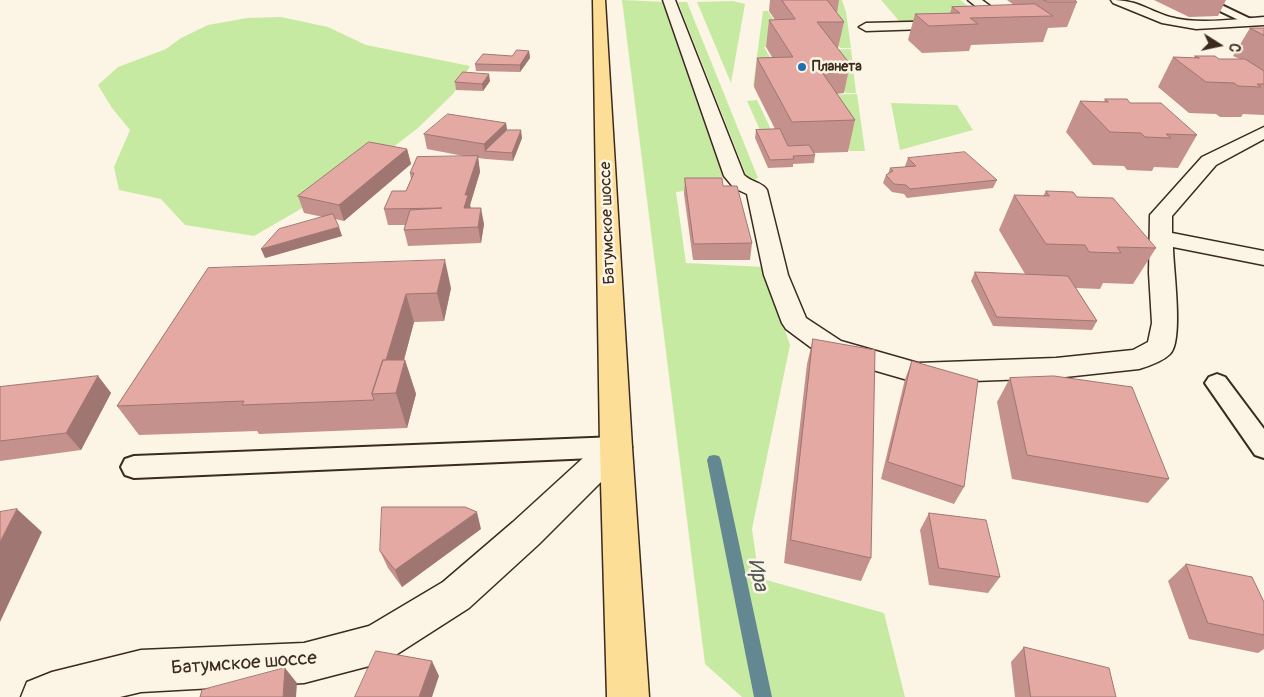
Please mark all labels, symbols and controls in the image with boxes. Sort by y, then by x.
north arrow [1194,20,1244,70]
text: С [1225,42,1243,53]
place label: Планета [812,59,862,75]
marker: Планета [796,61,808,73]
street label: Батумское шоссе [596,161,620,285]
water label: Ира [741,557,773,593]
street label: Батумское шоссе [170,648,318,680]

